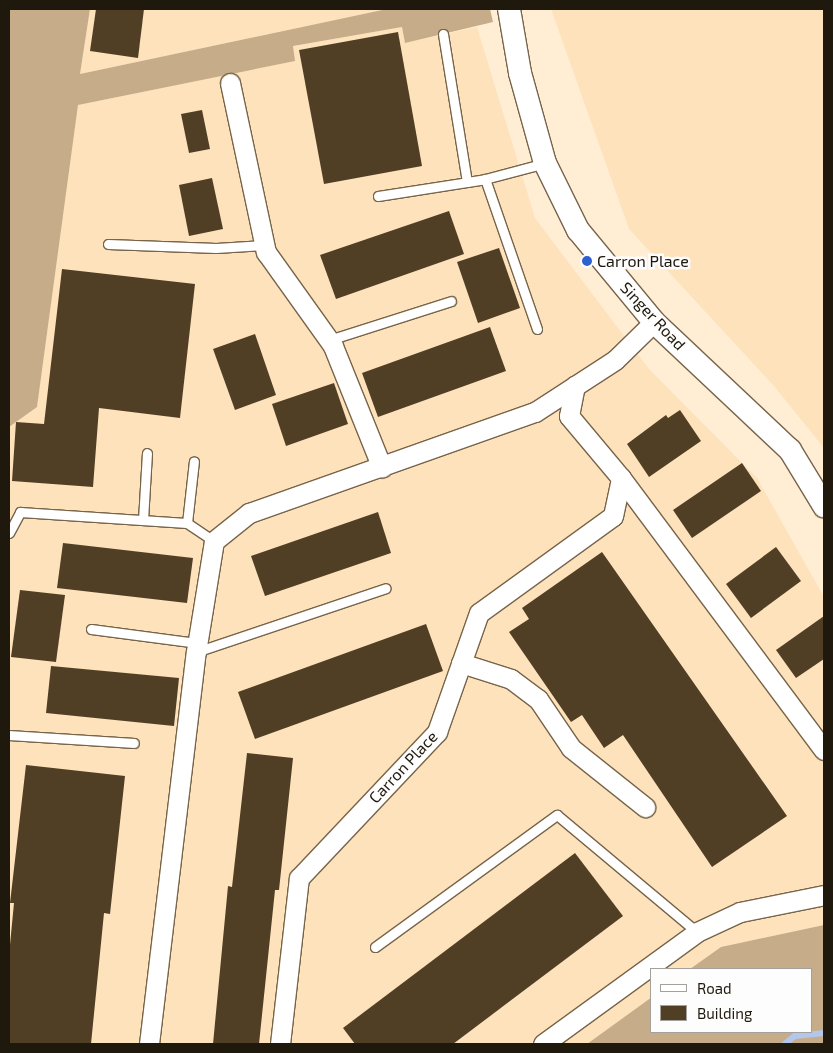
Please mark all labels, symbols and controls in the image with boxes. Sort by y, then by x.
place label: Carron Place [597,251,689,271]
marker: Carron Place [581,255,593,267]
street label: Singer Road [616,278,690,354]
street label: Carron Place [365,727,441,807]
legend [650,968,813,1033]
text: Road [697,979,732,997]
text: Building [697,1004,752,1022]

